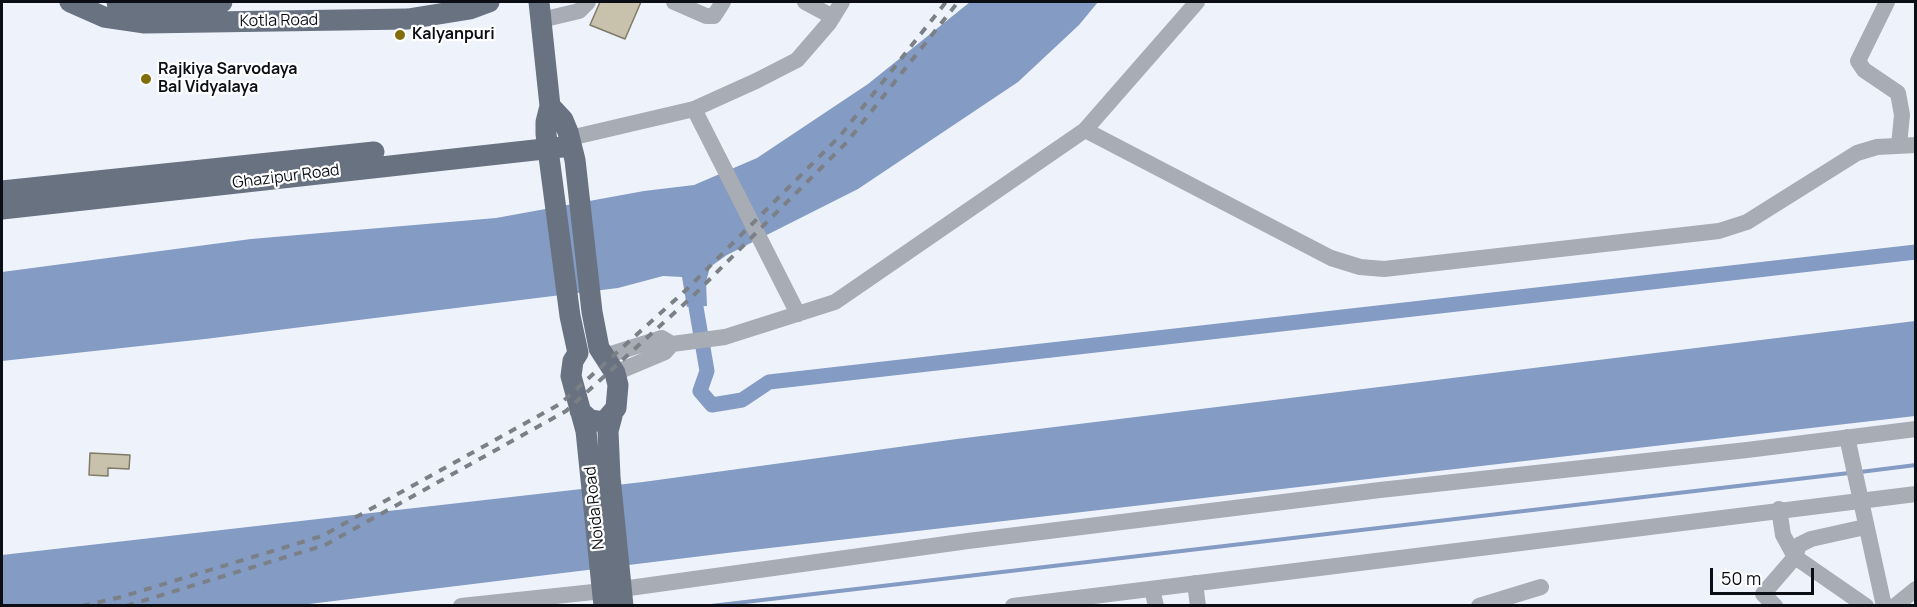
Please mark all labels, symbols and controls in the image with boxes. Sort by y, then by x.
street label: Kotla Road [240,11,318,31]
place label: Kalyanpuri [412,25,495,45]
marker: Kalyanpuri [393,28,407,42]
place label: Rajkiya Sarvodaya Bal Vidyalaya [158,60,298,98]
marker: Rajkiya Sarvodaya Bal Vidyalaya [139,72,153,86]
street label: Ghazipur Road [231,161,341,193]
street label: Noida Road [581,465,609,551]
scale bar [1713,556,1816,594]
text: 50 m [1721,566,1761,590]

